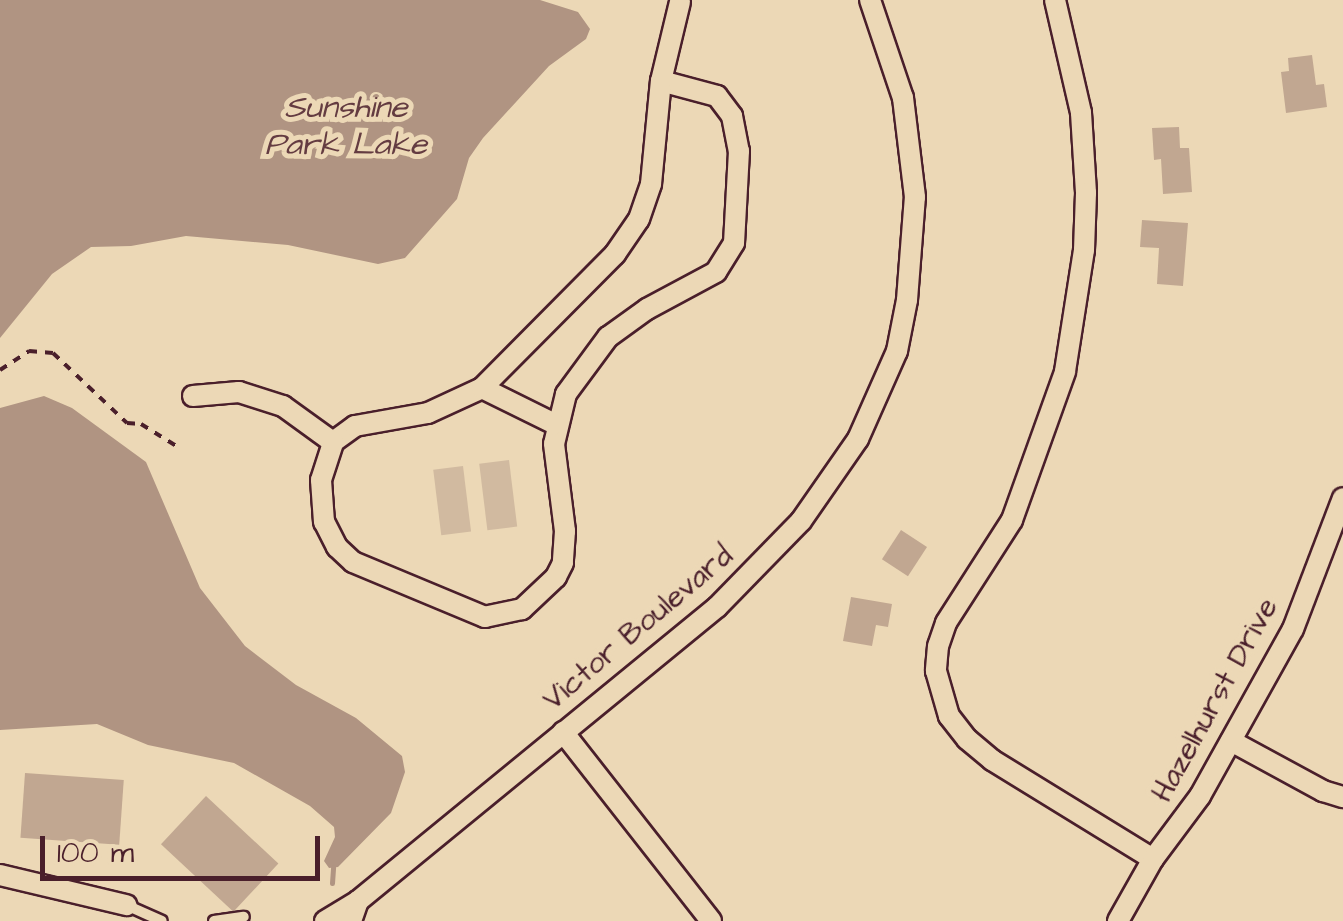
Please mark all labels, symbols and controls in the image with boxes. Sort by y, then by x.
water label: Sunshine Park Lake [265,90,427,165]
street label: Victor Boulevard [536,538,740,718]
street label: Hazelhurst Drive [1144,592,1286,808]
scale bar [45,816,325,878]
text: 100 m [57,832,134,874]

